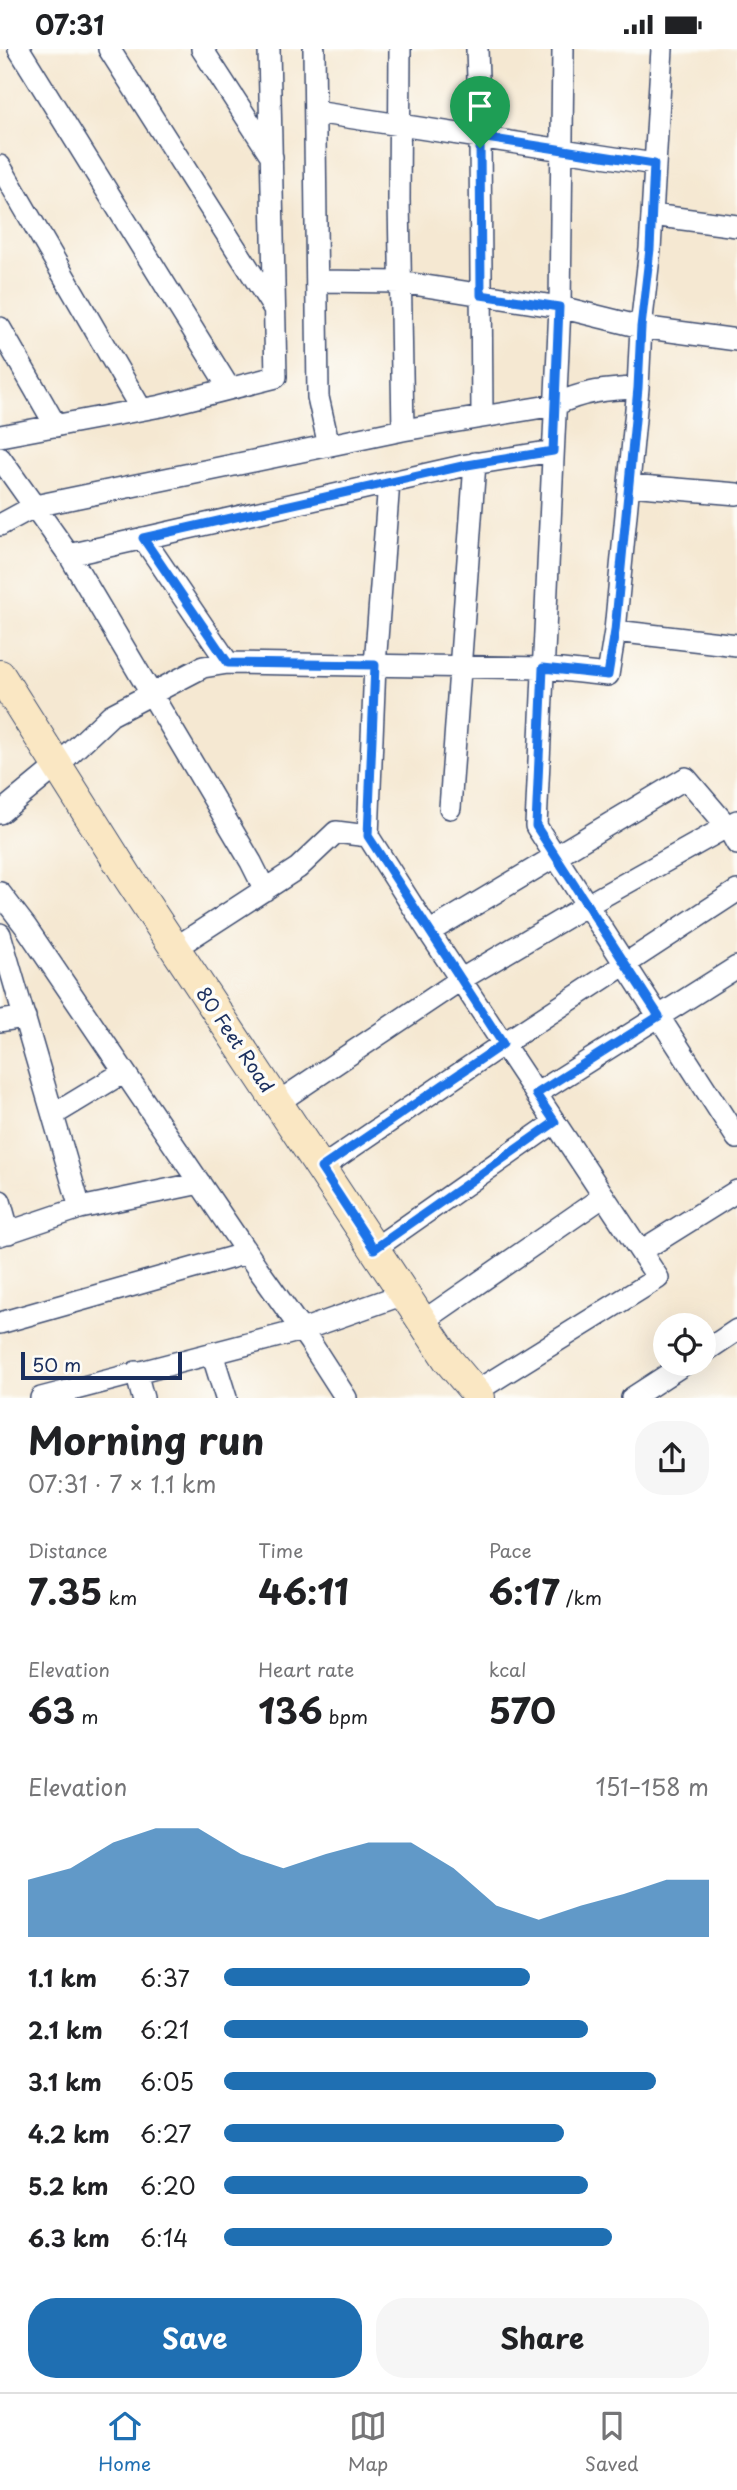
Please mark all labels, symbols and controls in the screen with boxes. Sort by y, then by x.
text: 07:31 [35,5,104,44]
pin [450,76,510,148]
icon: arrive [461,87,499,125]
street label: 80 Feet Road [190,980,282,1098]
map controls [653,1313,716,1376]
button: locate [653,1313,716,1376]
scale bar [21,1349,182,1381]
text: 50 m [32,1350,81,1378]
text: Morning run [28,1411,264,1468]
button: share [635,1421,709,1495]
text: 07:31 · 7 × 1.1 km [28,1466,216,1501]
text: Distance [28,1536,108,1564]
text: Time [258,1536,303,1564]
text: Pace [489,1536,532,1564]
text: 7.35 [28,1564,102,1617]
text: 46:11 [258,1564,349,1617]
text: 6:17 [489,1564,559,1617]
text: km [102,1583,137,1611]
text: /km [559,1583,602,1611]
text: Elevation [28,1655,110,1683]
text: Heart rate [258,1655,354,1683]
text: kcal [489,1655,527,1683]
text: 63 [28,1683,75,1736]
text: 136 [258,1683,323,1736]
text: 570 [489,1683,556,1736]
text: m [75,1702,99,1730]
text: bpm [323,1702,368,1730]
text: Elevation [28,1769,127,1804]
text: 151–158 m [595,1769,709,1804]
text: 1.1 km [28,1960,97,1995]
text: 6:37 [140,1960,190,1995]
text: 2.1 km [28,2012,103,2047]
text: 6:21 [140,2012,189,2047]
text: 3.1 km [28,2064,102,2099]
text: 6:05 [140,2064,194,2099]
text: 4.2 km [28,2116,110,2151]
text: 6:27 [140,2116,191,2151]
text: 5.2 km [28,2168,109,2203]
text: 6:20 [140,2168,196,2203]
text: 6.3 km [28,2220,110,2255]
text: 6:14 [140,2220,188,2255]
button: Save [28,2298,362,2378]
button: Share [376,2298,709,2378]
tab: Home [98,2407,151,2477]
tab: Map [348,2407,388,2477]
tab: Saved [585,2407,639,2477]

